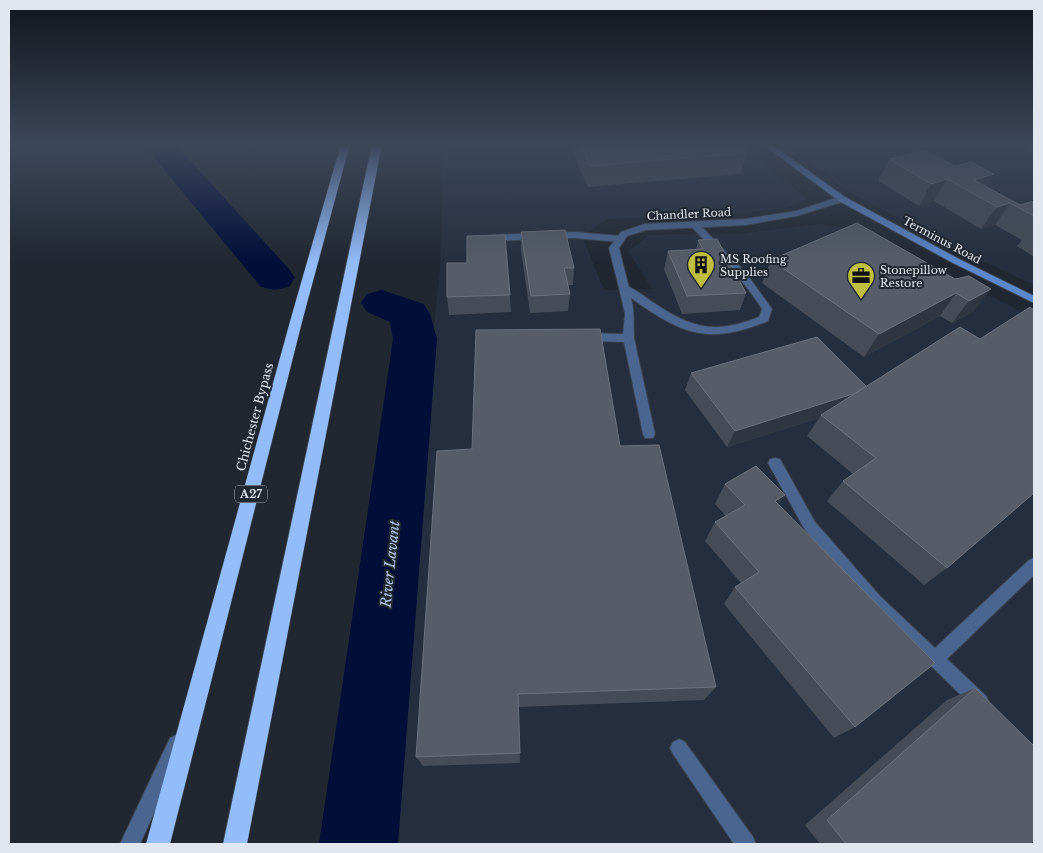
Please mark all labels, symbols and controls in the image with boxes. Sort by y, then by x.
street label: Chandler Road [646,205,732,223]
street label: Terminus Road [900,213,984,267]
building icon: MS Roofing Supplies [686,250,716,289]
place label: MS Roofing Supplies [720,252,787,279]
office icon: Stonepillow Restore [846,261,876,300]
place label: Stonepillow Restore [880,263,948,290]
street label: Chichester Bypass [233,361,276,473]
road number: A27 [235,486,267,502]
water label: River Lavant [376,519,404,609]

